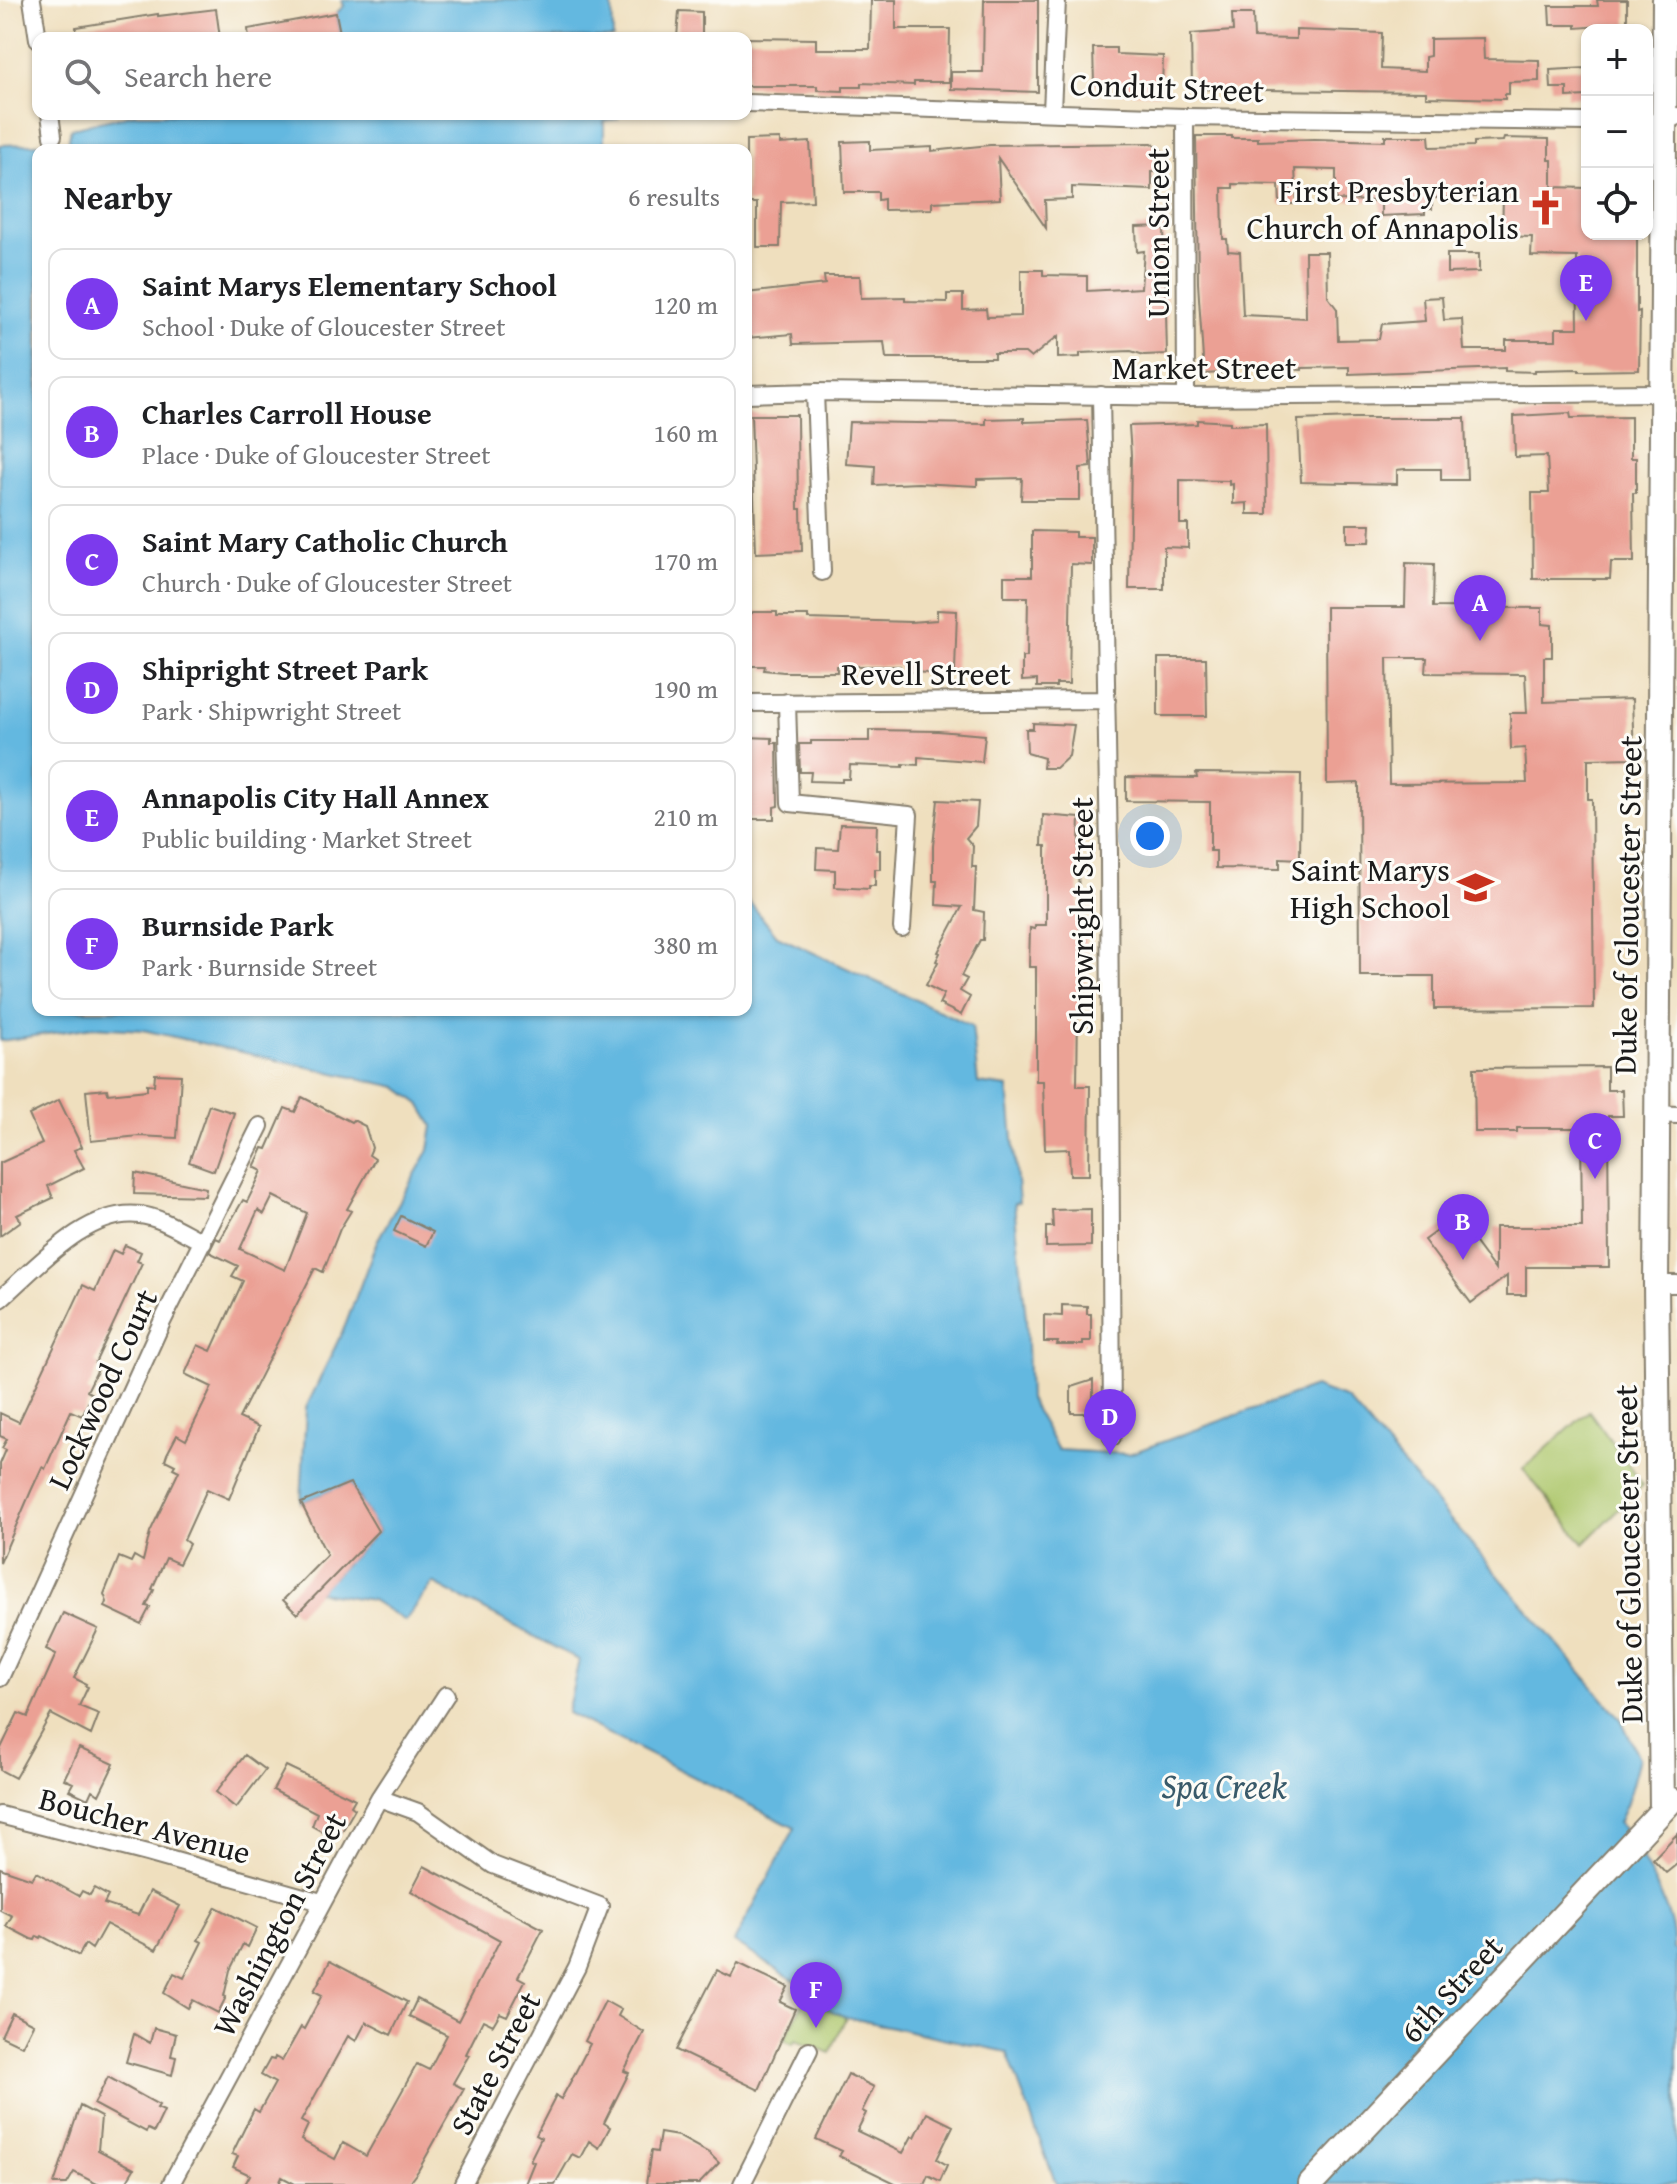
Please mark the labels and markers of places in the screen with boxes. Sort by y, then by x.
place label: First Presbyterian Church of Annapolis [1247,167,1519,251]
church icon: First Presbyterian Church of Annapolis [1526,189,1564,227]
pin: E [1560,255,1612,321]
pin: A [1454,575,1506,641]
place label: Saint Marys High School [1290,846,1450,930]
school or university icon: Saint Marys High School [1457,868,1495,906]
pin: C [1569,1113,1621,1179]
pin: B [1437,1194,1489,1260]
pin: D [1084,1389,1136,1455]
pin: F [790,1962,842,2028]

